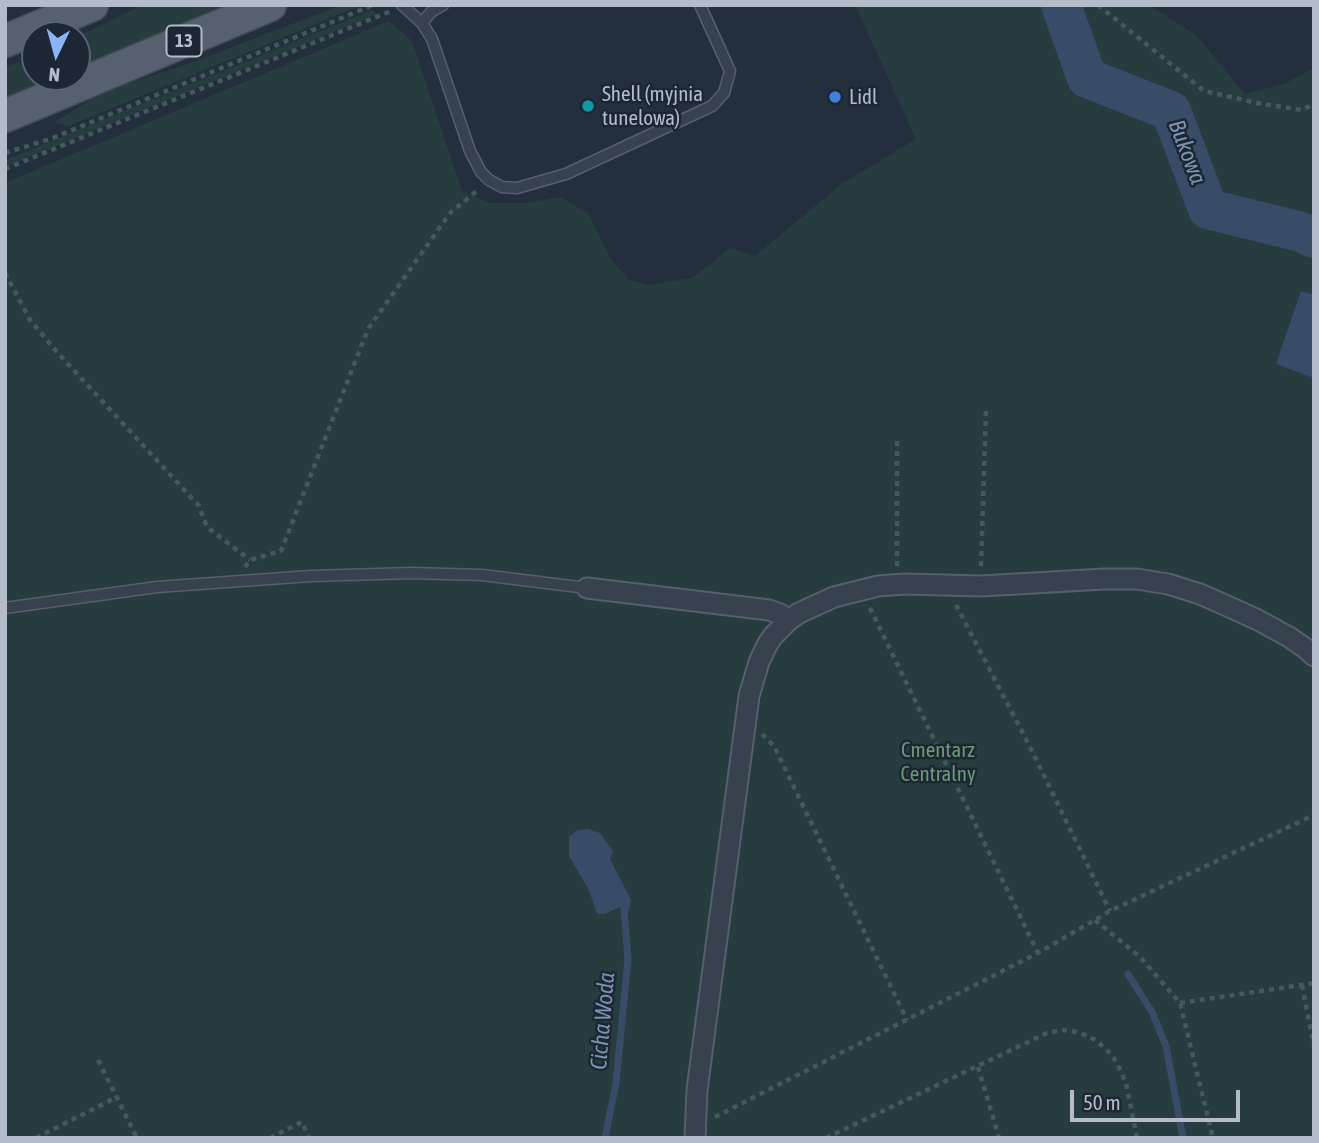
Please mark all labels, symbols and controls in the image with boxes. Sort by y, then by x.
north arrow [21,21,91,91]
road number: 13 [166,25,202,56]
text: N [48,63,61,86]
place label: Shell (myjnia tunelowa) [602,81,703,131]
place label: Lidl [849,84,877,110]
marker: Lidl [827,89,843,105]
marker: Shell (myjnia tunelowa) [580,98,596,114]
water label: Bukowa [1162,116,1212,188]
park label: Cmentarz Centralny [900,737,976,787]
water label: Cicha Woda [585,971,621,1071]
scale bar [1074,1076,1244,1120]
text: 50 m [1083,1090,1121,1114]

